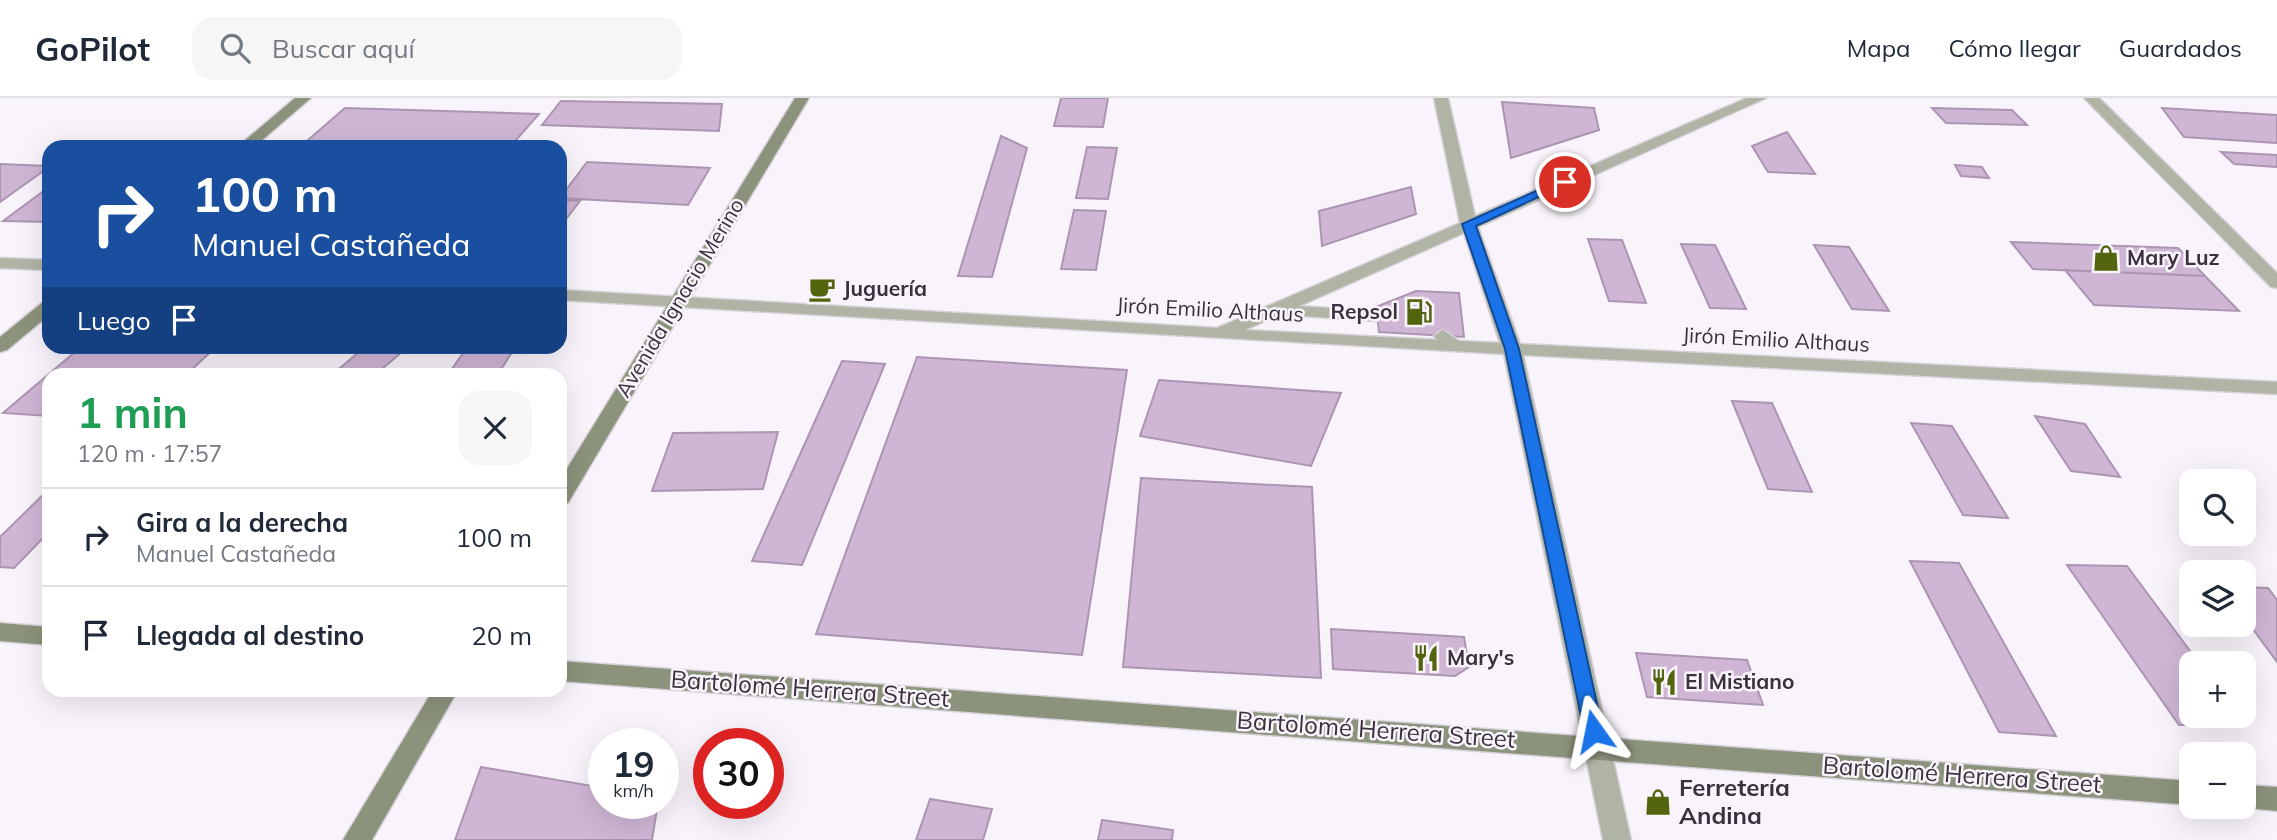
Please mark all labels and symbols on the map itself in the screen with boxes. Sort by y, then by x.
pin [1535,152,1595,212]
street label: Avenida Ignacio Merino [609,193,749,402]
shop icon: Mary Luz [2091,243,2121,273]
place label: Mary Luz [2127,244,2219,270]
cafe icon: Juguería [807,274,837,304]
place label: Juguería [843,275,927,301]
street label: Jirón Emilio Althaus [1116,291,1304,327]
fuel station icon: Repsol [1404,297,1434,327]
place label: Repsol [1331,298,1398,324]
street label: Jirón Emilio Althaus [1682,321,1870,357]
restaurant icon: Mary's [1411,643,1441,673]
place label: Mary's [1447,644,1514,670]
street label: Bartolomé Herrera Street [670,663,950,713]
restaurant icon: El Mistiano [1649,667,1679,697]
place label: El Mistiano [1685,668,1794,694]
position arrow [1557,694,1631,768]
street label: Bartolomé Herrera Street [1236,704,1516,754]
speed limit sign: 30 [693,728,784,819]
street label: Bartolomé Herrera Street [1822,749,2102,799]
place label: Ferretería Andina [1679,772,1790,830]
shop icon: Ferretería Andina [1643,787,1673,817]

